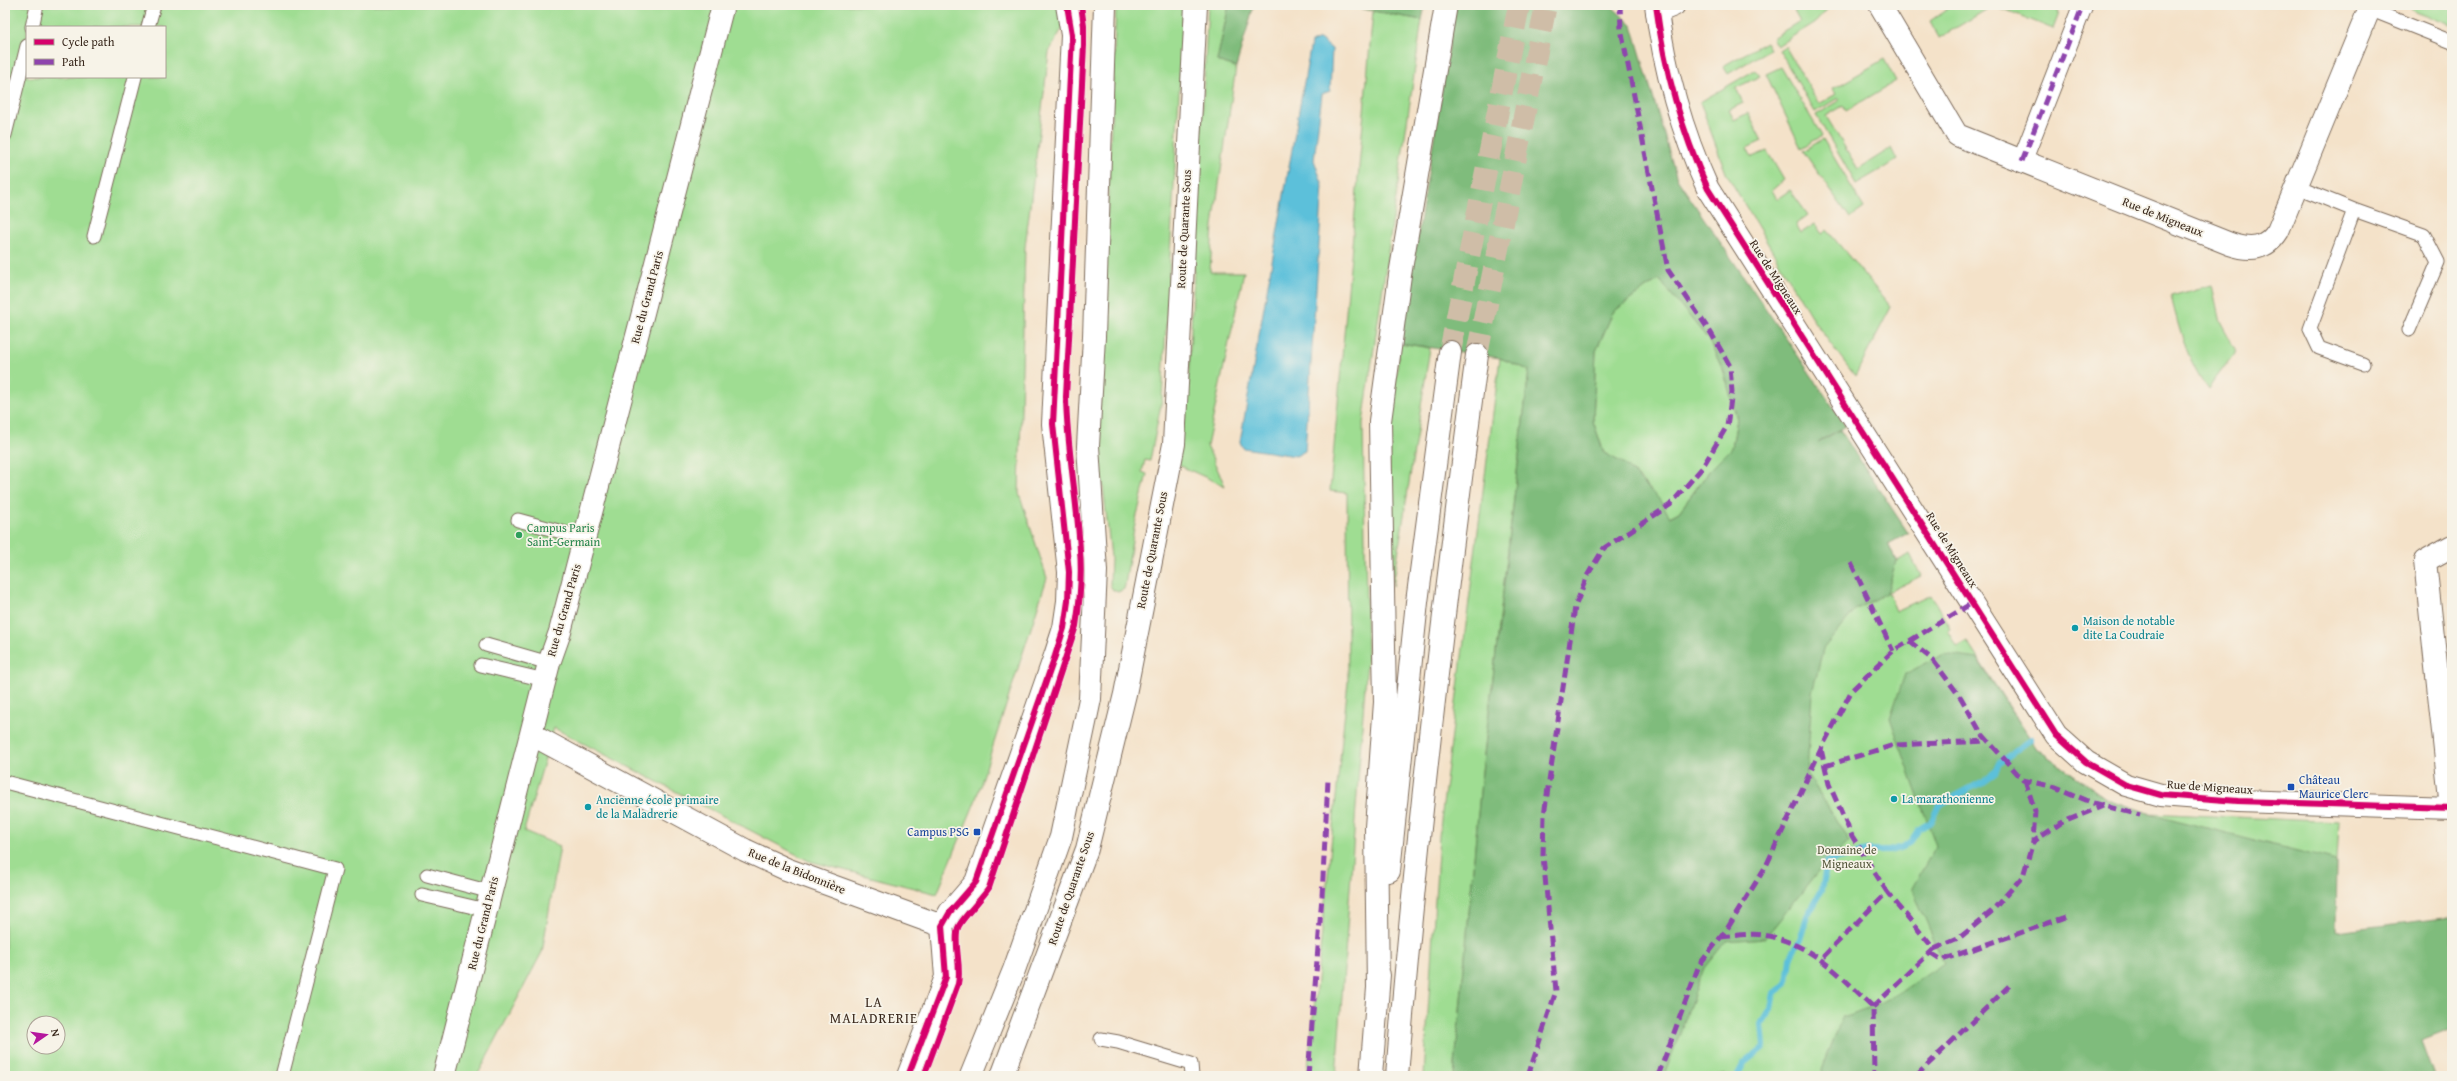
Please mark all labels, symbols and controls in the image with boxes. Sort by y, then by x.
legend [26,26,166,78]
text: Cycle path [62,33,115,50]
text: Path [62,53,85,70]
street label: Route de Quarante Sous [1172,169,1195,289]
street label: Rue de Migneaux [2120,193,2207,241]
street label: Rue de Migneaux [1746,236,1807,318]
street label: Rue du Grand Paris [626,248,667,345]
street label: Route de Quarante Sous [1132,490,1171,610]
street label: Rue de Migneaux [1922,509,1983,592]
place label: Campus Paris Saint-Germain [527,519,600,550]
marker: Campus Paris Saint-Germain [514,530,524,540]
street label: Rue du Grand Paris [542,561,585,658]
place label: Maison de notable dite La Coudraie [2083,612,2175,643]
marker: Maison de notable dite La Coudraie [2070,623,2080,633]
place label: Château Maurice Clerc [2299,771,2369,802]
street label: Rue de Migneaux [2166,775,2254,798]
marker: Château Maurice Clerc [2286,782,2296,792]
place label: La marathonienne [1902,790,1994,807]
place label: Ancienne école primaire de la Maladrerie [596,791,719,822]
marker: La marathonienne [1889,794,1899,804]
marker: Ancienne école primaire de la Maladrerie [583,802,593,812]
place label: Campus PSG [907,823,969,840]
marker: Campus PSG [972,827,982,837]
street label: Route de Quarante Sous [1043,829,1098,947]
park label: Domaine de Migneaux [1817,841,1877,872]
street label: Rue de la Bidonnière [746,843,849,898]
street label: Rue du Grand Paris [463,874,502,971]
district label: LA MALADRERIE [830,992,918,1028]
north arrow [26,1015,66,1055]
text: N [47,1027,65,1039]

